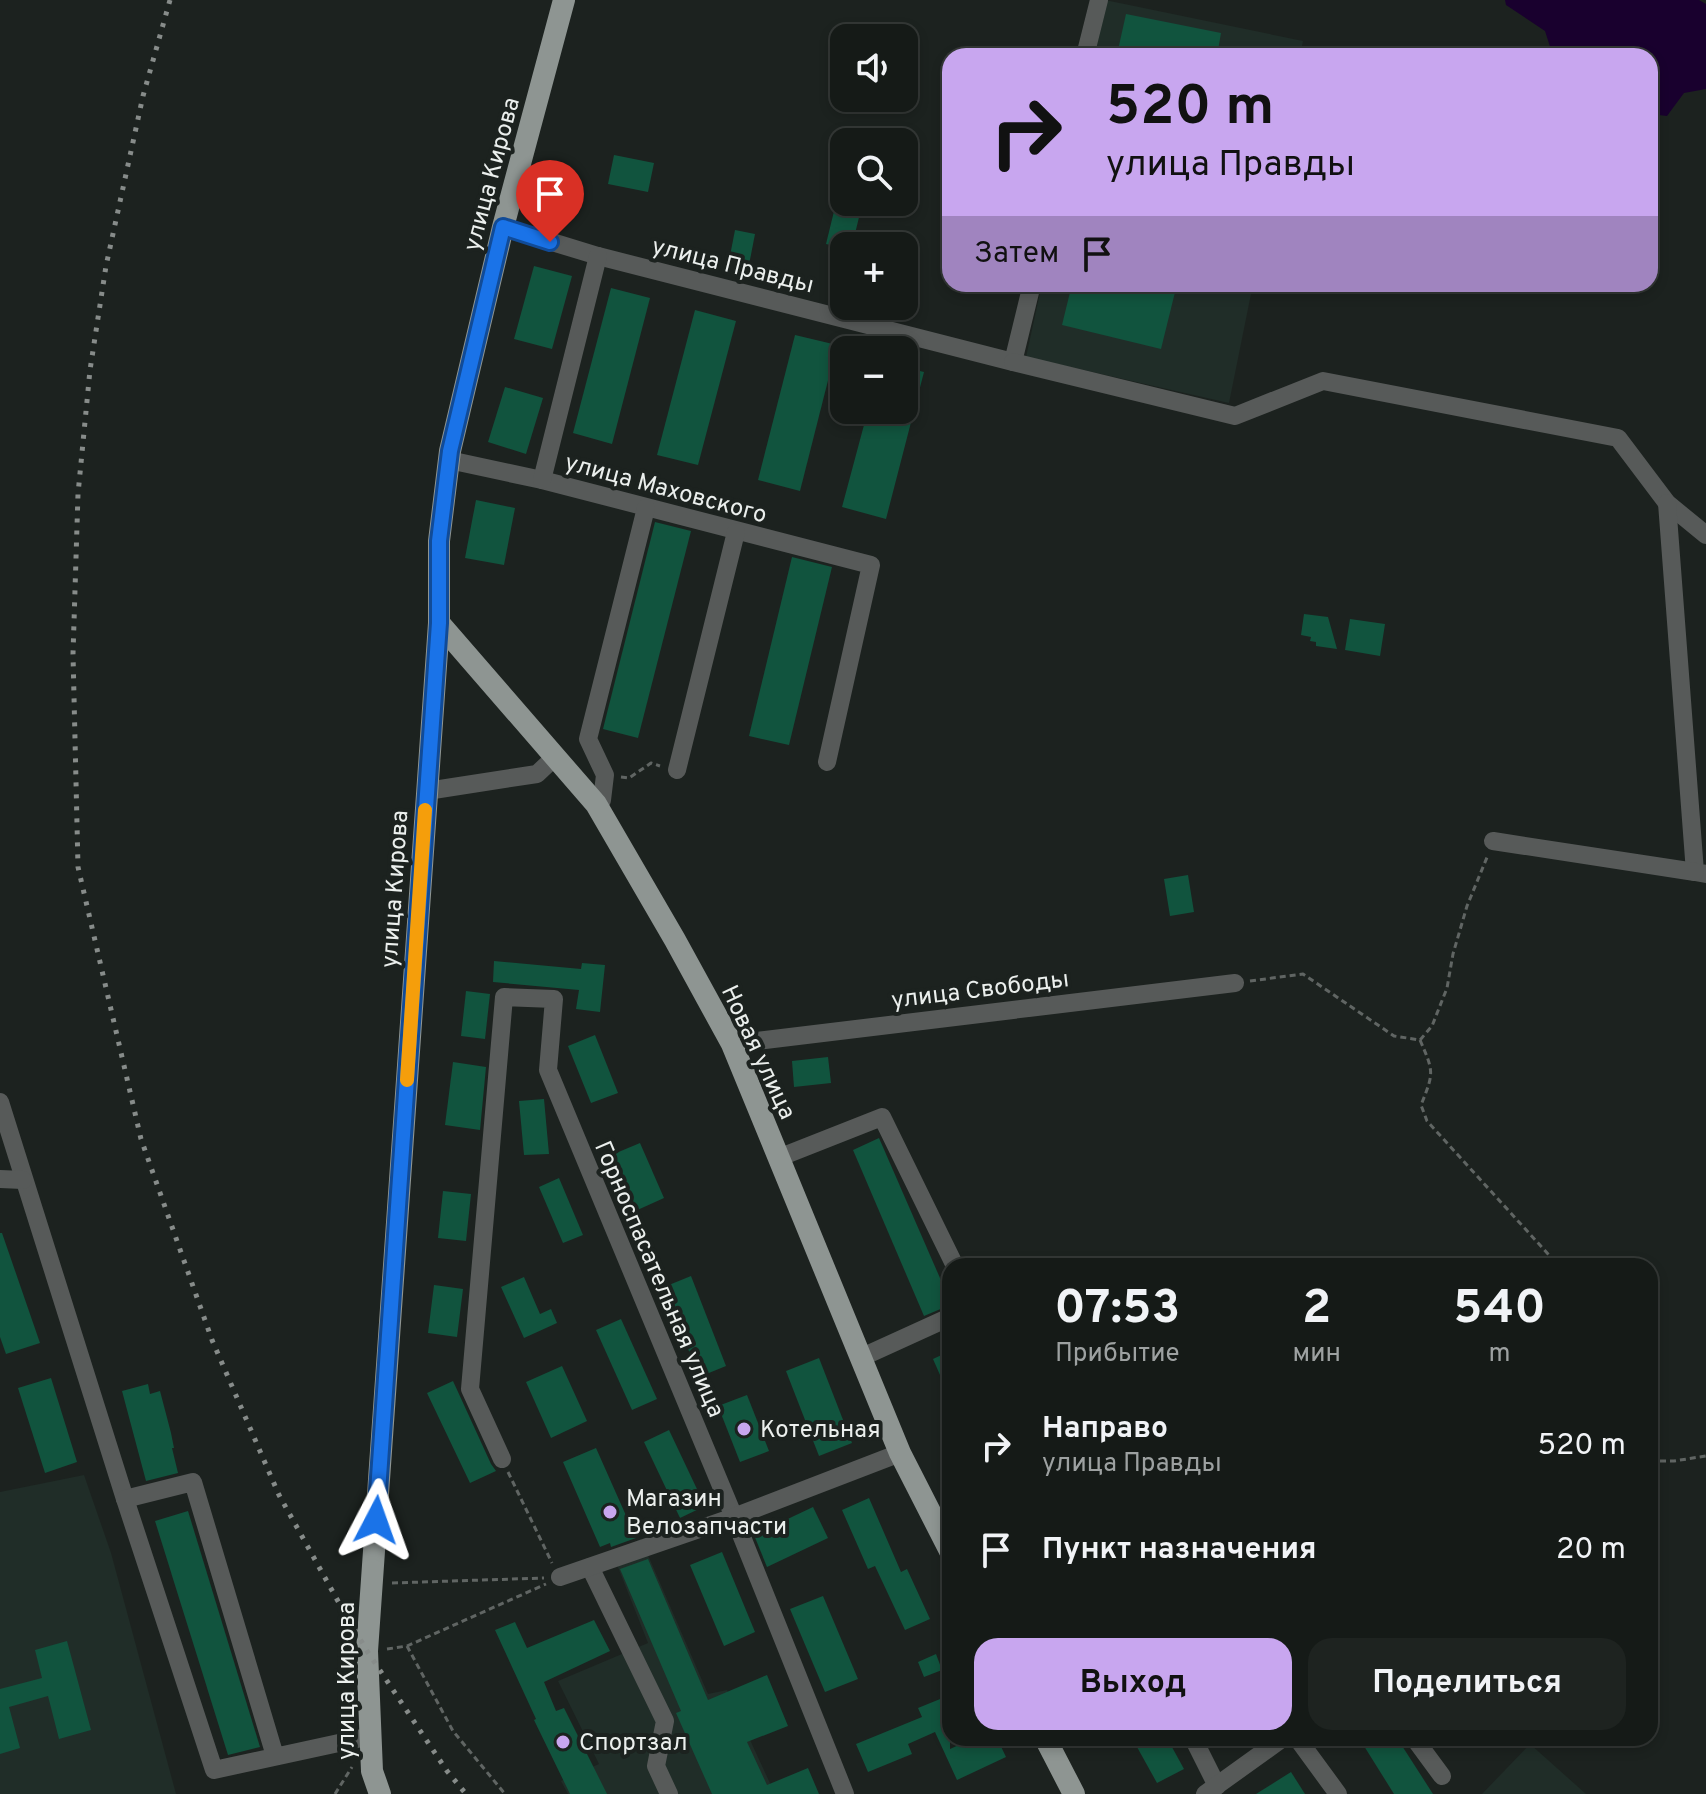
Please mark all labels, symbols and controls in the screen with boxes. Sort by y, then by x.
map controls [830,24,918,424]
button: sound [830,24,918,112]
text: 520 m [1106,74,1274,144]
icon: right [974,80,1078,184]
street label: улица Кирова [458,94,528,255]
button: search [830,128,918,216]
text: улица Правды [1106,143,1355,189]
pin [516,160,584,242]
icon: arrive [528,172,572,216]
street label: улица Правды [648,232,817,302]
button: + [830,232,918,320]
icon: arrive [1075,232,1119,276]
text: Затем [974,236,1059,273]
button: − [830,336,918,424]
street label: улица Маховского [561,449,770,531]
street label: улица Кирова [376,809,416,969]
street label: улица Свободы [890,965,1071,1017]
street label: Новая улица [713,981,801,1125]
street label: Горноспасательная улица [586,1137,730,1422]
text: 07:53 [1054,1280,1180,1340]
text: 2 [1302,1280,1331,1340]
text: 540 [1453,1280,1546,1340]
text: Прибытие [1055,1338,1180,1371]
text: мин [1293,1338,1341,1371]
text: m [1488,1338,1511,1371]
text: Направо [1042,1411,1168,1448]
place label: Котельная [760,1416,880,1446]
marker: Котельная [735,1420,753,1438]
icon: right [974,1424,1018,1468]
text: 520 m [1537,1428,1626,1465]
text: улица Правды [1042,1448,1222,1481]
position arrow [334,1478,418,1562]
place label: Магазин Велозапчасти [626,1485,787,1543]
marker: Магазин Велозапчасти [601,1503,619,1521]
icon: arrive [974,1528,1018,1572]
text: Пункт назначения [1042,1532,1316,1569]
text: 20 m [1556,1532,1626,1569]
street label: улица Кирова [333,1602,363,1760]
button: Выход [974,1638,1292,1730]
button: Поделиться [1308,1638,1626,1730]
place label: Спортзал [579,1729,687,1759]
marker: Спортзал [554,1733,572,1751]

